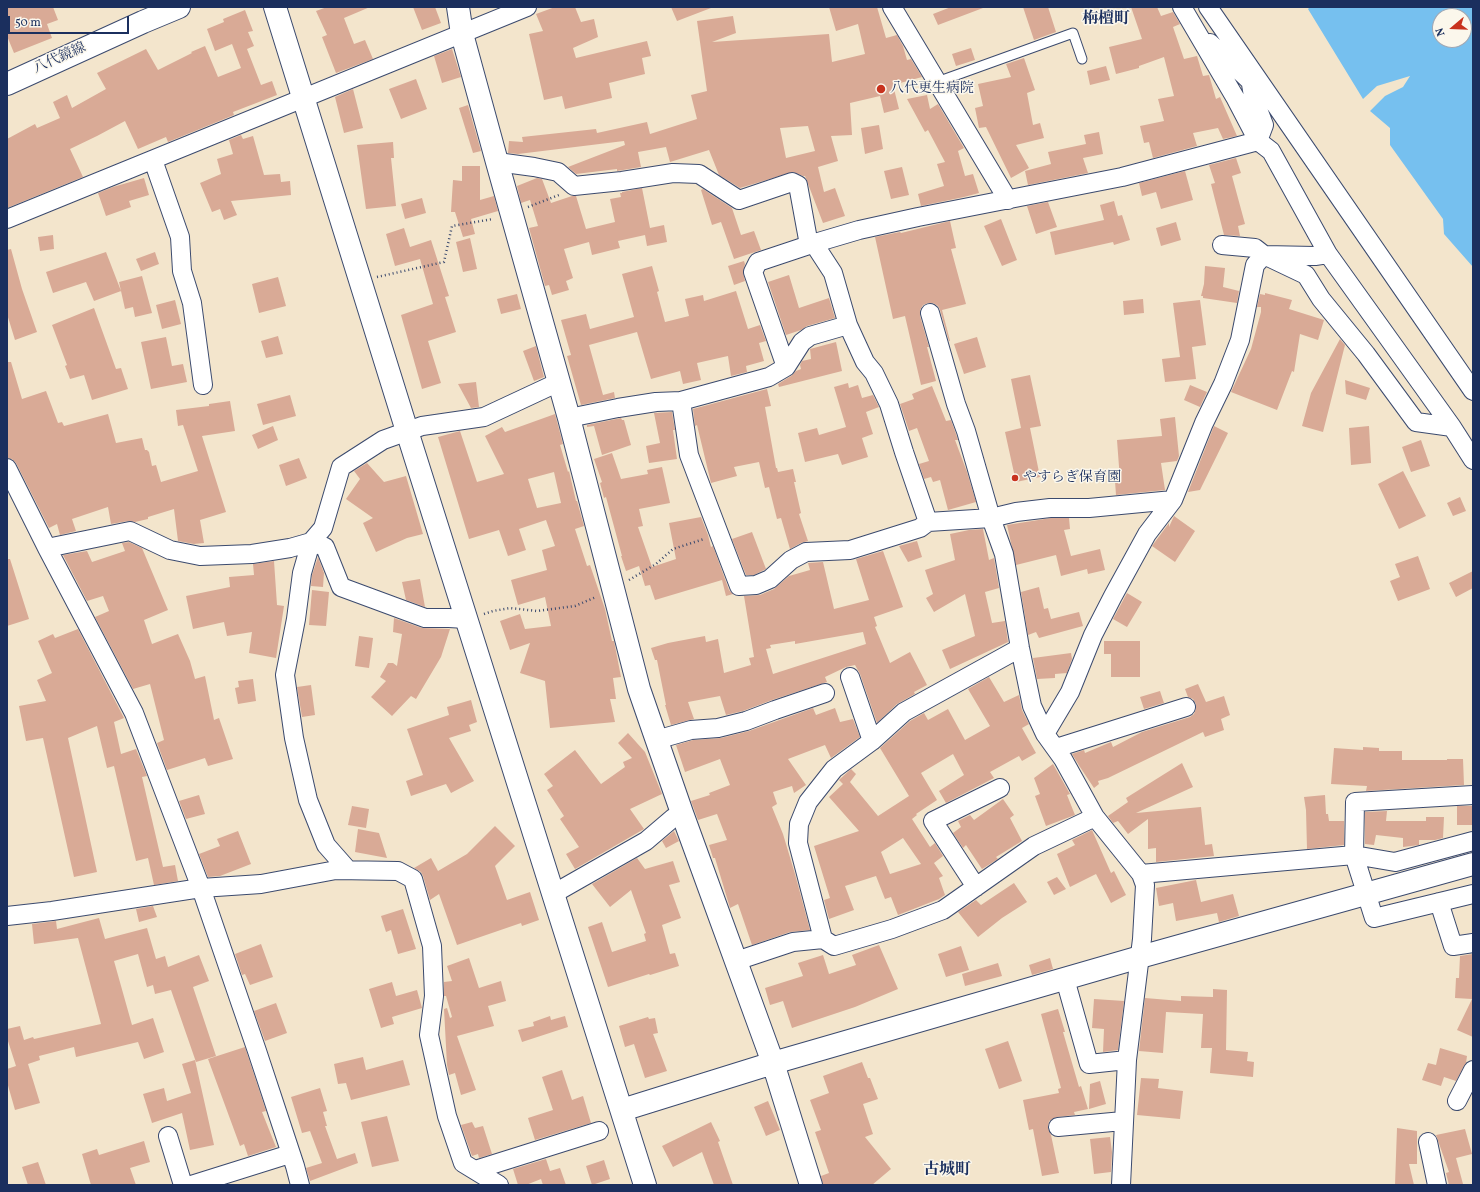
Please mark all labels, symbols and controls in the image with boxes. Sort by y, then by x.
scale bar [10,8,131,34]
north arrow [1432,8,1472,48]
district label: 栴檀町 [1082,10,1130,30]
text: 50 m [15,15,41,31]
text: N [1433,26,1450,38]
street label: 八代鏡線 [31,40,89,78]
place label: 八代更生病院 [890,81,974,97]
marker: 八代更生病院 [875,83,887,95]
place label: やすらぎ保育園 [1023,470,1121,486]
marker: やすらぎ保育園 [1010,473,1020,483]
district label: 古城町 [923,1161,971,1181]

